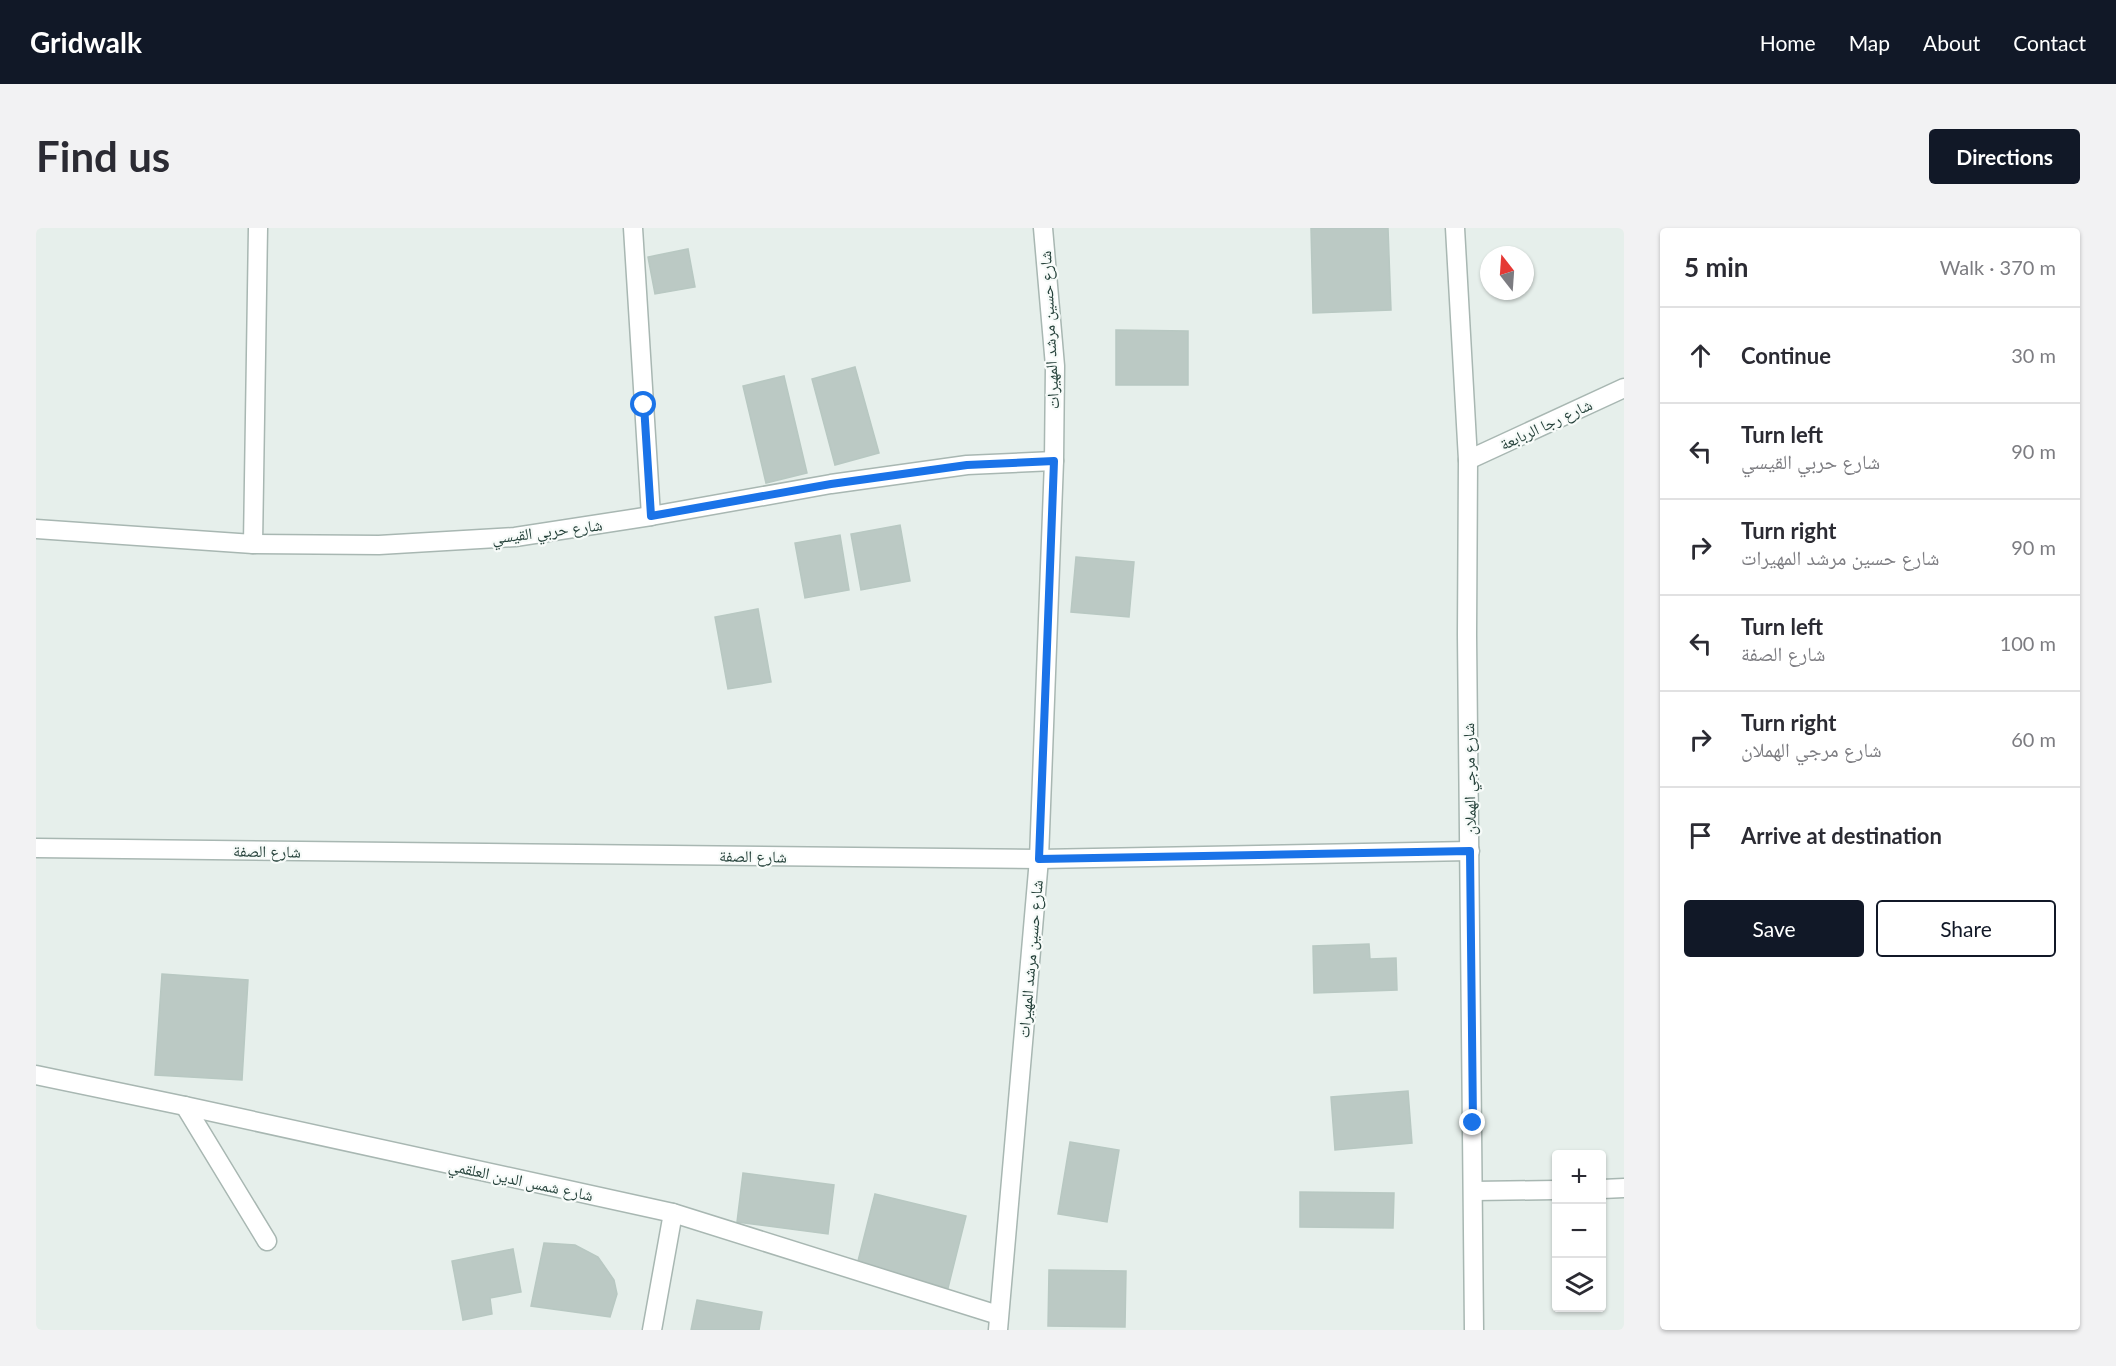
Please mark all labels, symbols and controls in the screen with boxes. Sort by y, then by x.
text: Gridwalk [30,25,142,59]
text: Home [1760,30,1816,55]
text: Map [1849,30,1890,55]
text: About [1923,30,1980,55]
text: Contact [2013,30,2086,55]
button: Directions [1929,129,2080,184]
text: Find us [36,131,170,181]
north arrow [1480,246,1534,300]
street label: شارع حسين مرشد المهيرات [1035,250,1064,410]
text: 5 min [1684,251,1748,283]
text: Walk · 370 m [1940,255,2056,279]
icon: ahead [1684,339,1717,372]
text: Continue [1741,342,1831,369]
text: 30 m [2011,343,2056,367]
route start [630,391,656,417]
street label: شارع رجا الربابعة [1497,394,1596,455]
text: Turn left [1741,421,1823,448]
icon: left [1684,435,1717,468]
text: 90 m [2011,439,2056,463]
text: شارع حربي القيسي [1741,449,1880,473]
street label: شارع حربي القيسي [490,514,604,551]
text: Turn right [1741,517,1836,544]
icon: right [1684,531,1717,564]
text: 90 m [2011,535,2056,559]
text: شارع حسين مرشد المهيرات [1741,545,1939,569]
text: Turn left [1741,613,1823,640]
icon: left [1684,627,1717,660]
text: 100 m [2000,631,2056,655]
text: شارع الصفة [1741,641,1825,665]
text: Turn right [1741,709,1836,736]
street label: شارع مرجي الهملان [1458,722,1483,835]
icon: right [1684,723,1717,756]
text: 60 m [2011,727,2056,751]
text: شارع مرجي الهملان [1741,737,1882,761]
icon: arrive [1684,819,1717,852]
text: Arrive at destination [1741,822,1942,849]
street label: شارع الصفة [233,840,301,863]
street label: شارع الصفة [719,845,787,868]
street label: شارع حسين مرشد المهيرات [1013,879,1048,1039]
button: Save [1684,900,1864,957]
button: Share [1876,900,2056,957]
route end [1459,1109,1485,1135]
map controls [1552,1150,1606,1312]
button: + [1552,1150,1606,1204]
street label: شارع شمس الدين العلقمي [446,1155,595,1208]
button: − [1552,1204,1606,1258]
button: layers [1552,1258,1606,1312]

